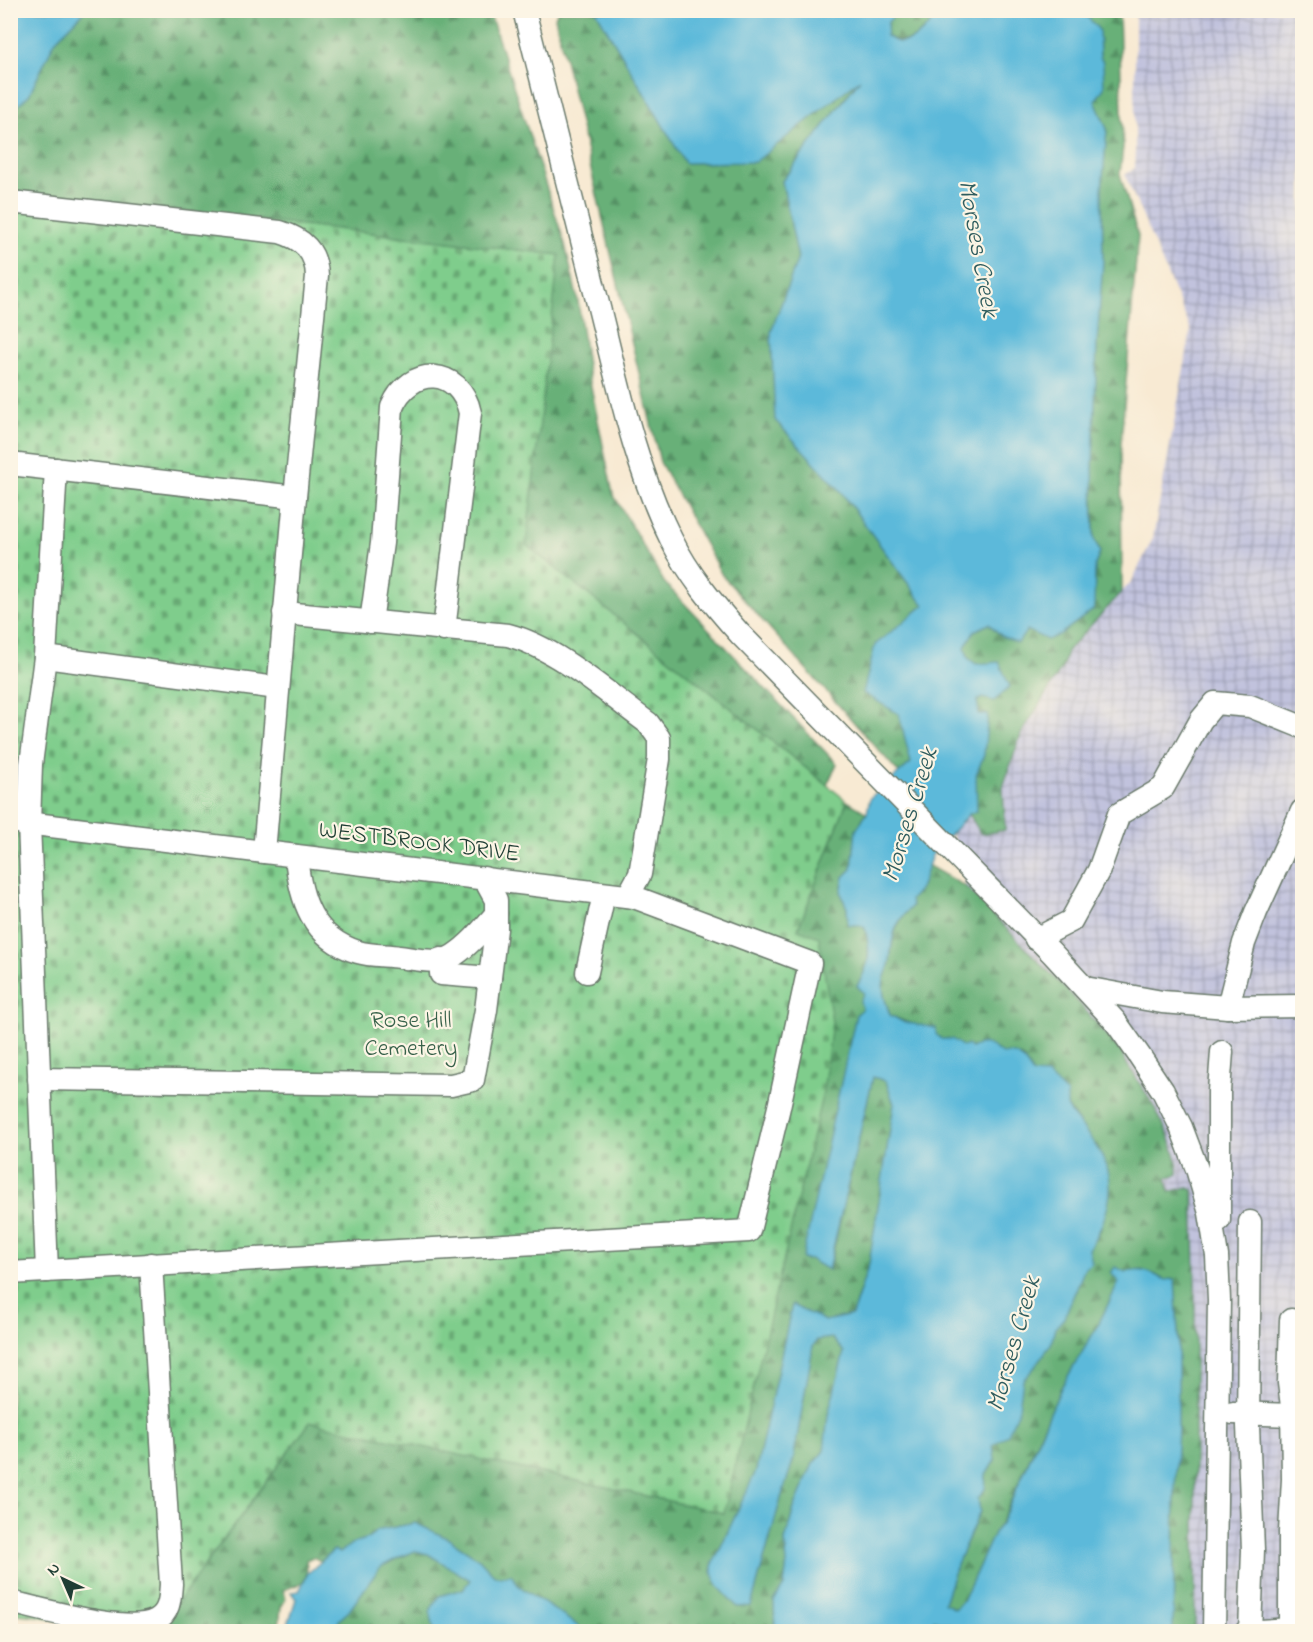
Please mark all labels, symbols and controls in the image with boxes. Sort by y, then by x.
water label: Morses Creek [946,177,1008,322]
water label: Morses Creek [873,741,950,887]
street label: WESTBROOK DRIVE [317,813,521,873]
park label: Rose Hill Cemetery [365,1004,457,1068]
water label: Morses Creek [978,1270,1053,1416]
north arrow [33,1549,93,1609]
text: N [42,1557,66,1582]

